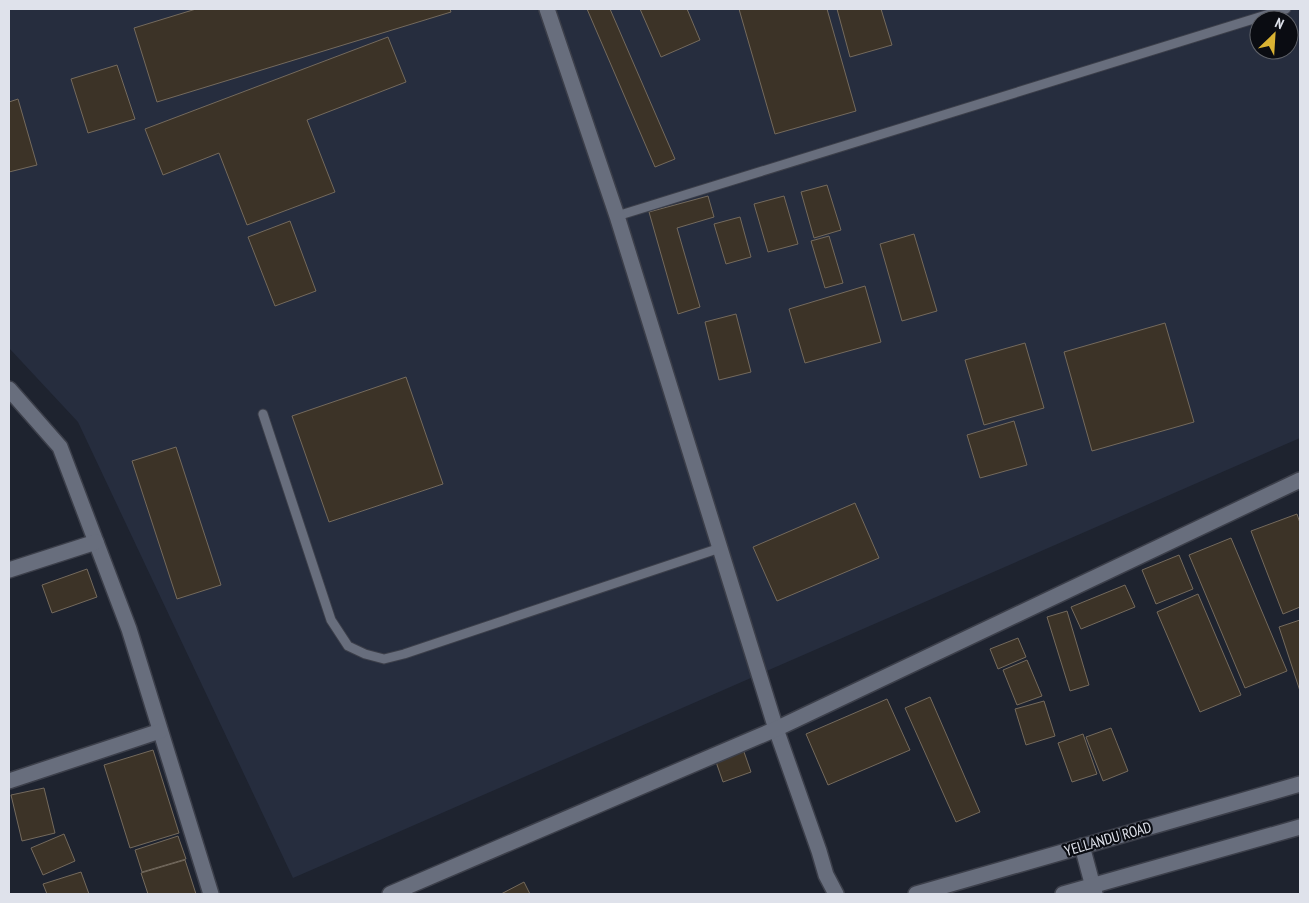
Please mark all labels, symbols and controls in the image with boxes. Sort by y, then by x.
north arrow [1249,10,1299,60]
text: N [1272,13,1287,33]
street label: YELLANDU ROAD [1062,817,1154,860]

